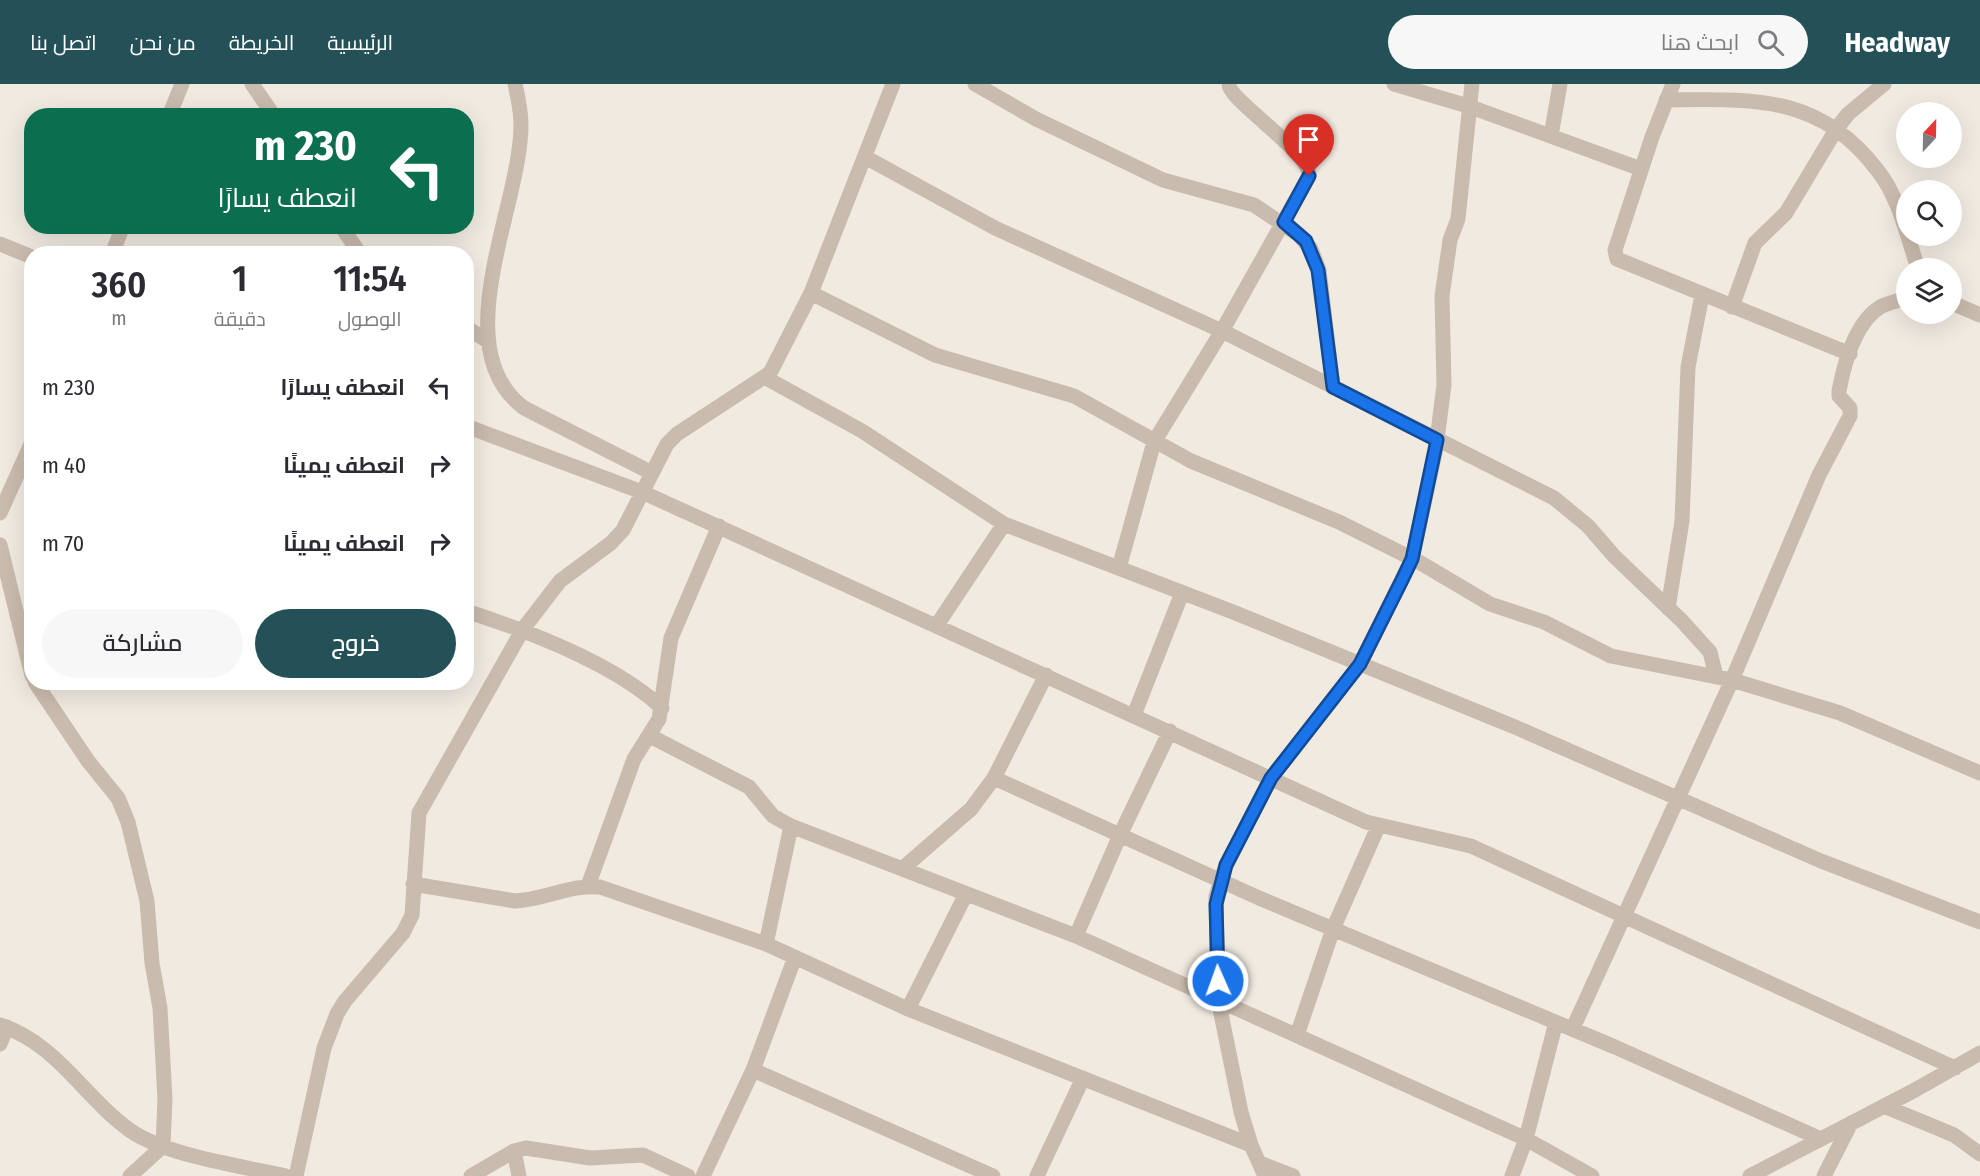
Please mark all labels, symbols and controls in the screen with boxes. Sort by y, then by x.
search box [1388,15,1808,69]
icon: search [1754,26,1787,59]
text: Headway [1844,26,1950,59]
text: ابحث هنا [1661,29,1739,56]
text: اتصل بنا [30,30,97,56]
text: من نحن [130,30,196,56]
text: الخريطة [229,30,294,56]
text: الرئيسية [327,30,393,56]
north arrow [1896,102,1962,168]
map controls [1896,102,1962,324]
pin [1283,114,1334,176]
text: 230 m [254,121,357,171]
icon: arrive [1292,123,1325,156]
icon: left [378,132,456,210]
button: search [1896,180,1962,246]
text: انعطف يسارًا [218,182,357,214]
text: 1 [232,257,247,301]
text: 11:54 [333,257,407,301]
button: layers [1896,258,1962,324]
text: 360 [91,263,146,307]
text: m [111,306,127,330]
text: دقيقة [214,307,266,331]
text: الوصول [338,307,402,331]
icon: left [423,371,456,404]
text: 230 m [42,374,95,401]
text: انعطف يسارًا [280,374,405,401]
icon: right [423,449,456,482]
text: 40 m [42,452,86,479]
text: انعطف يمينًا [283,452,405,479]
icon: right [423,527,456,560]
text: 70 m [42,530,84,557]
text: انعطف يمينًا [283,530,405,557]
button: مشاركة [42,609,243,678]
button: خروج [255,609,456,678]
position arrow [1186,949,1250,1013]

